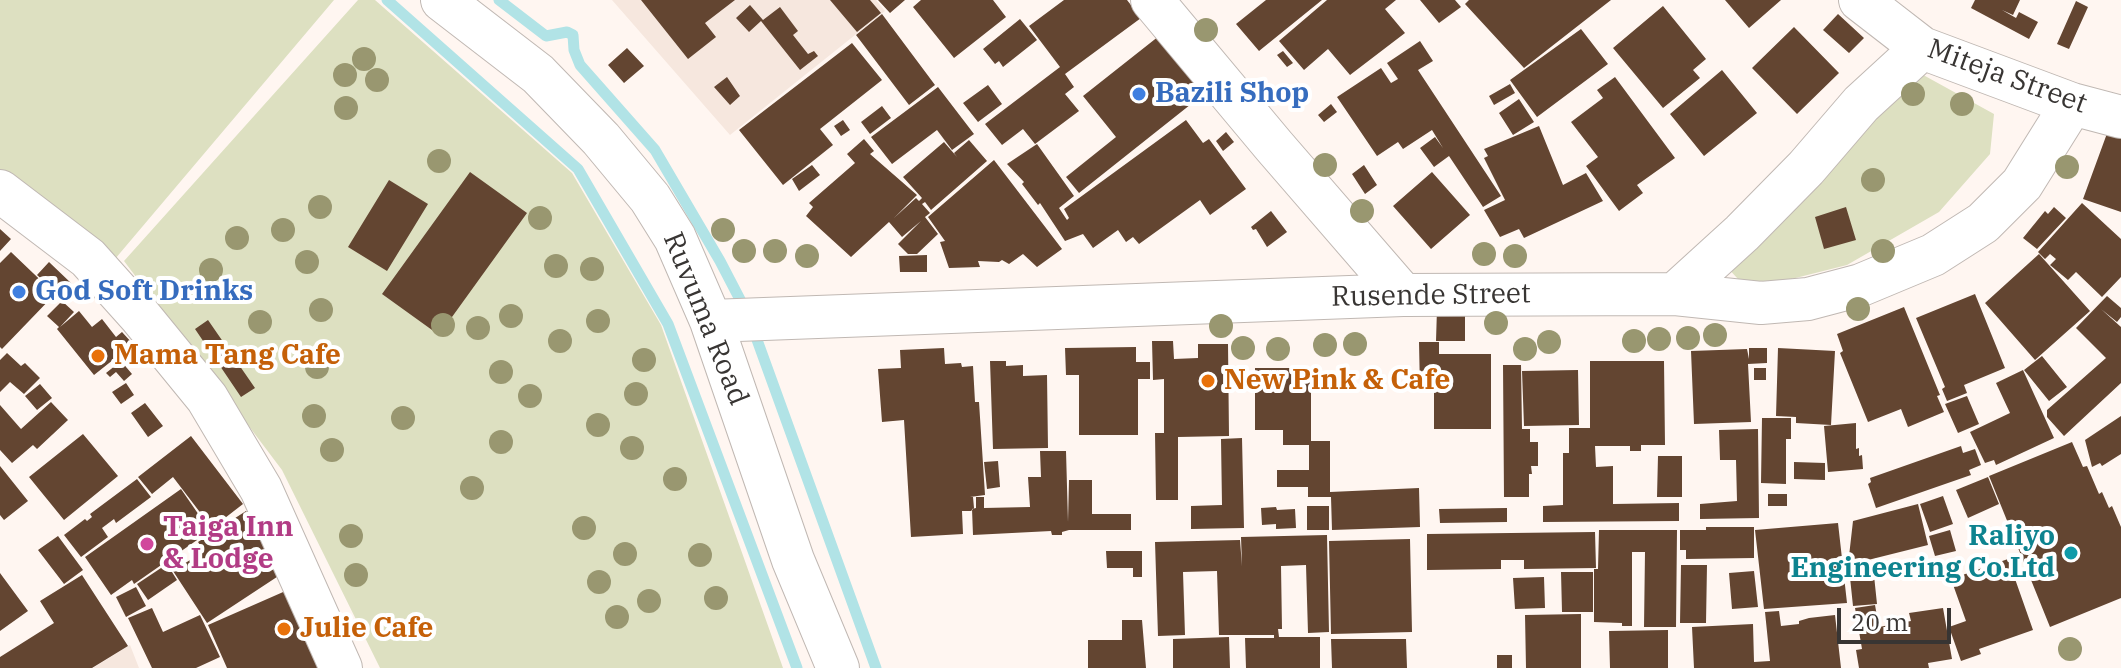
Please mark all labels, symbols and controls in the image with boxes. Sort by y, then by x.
street label: Miteja Street [1923,33,2091,121]
place label: Bazili Shop [1155,77,1309,111]
marker: Bazili Shop [1130,85,1148,103]
street label: Ruvuma Road [655,228,755,410]
place label: God Soft Drinks [35,275,253,309]
street label: Rusende Street [1331,277,1531,315]
marker: God Soft Drinks [10,283,28,301]
place label: Mama Tang Cafe [114,339,341,373]
marker: Mama Tang Cafe [89,347,107,365]
place label: New Pink & Cafe [1224,364,1450,398]
marker: New Pink & Cafe [1199,372,1217,390]
place label: Taiga Inn & Lodge [163,511,293,577]
place label: Raliyo Engineering Co.Ltd [1790,520,2055,586]
marker: Taiga Inn & Lodge [138,535,156,553]
marker: Raliyo Engineering Co.Ltd [2062,544,2080,562]
scale bar [1841,592,1955,642]
text: 20 m [1851,606,1908,638]
place label: Julie Cafe [300,612,433,646]
marker: Julie Cafe [275,620,293,638]

